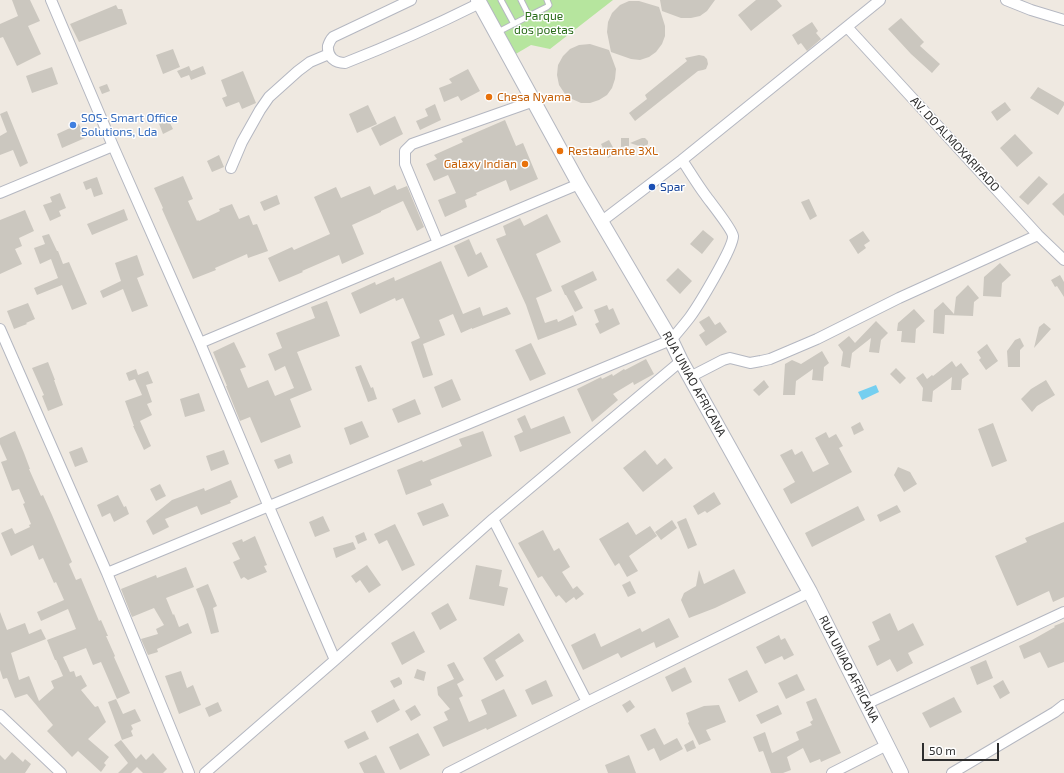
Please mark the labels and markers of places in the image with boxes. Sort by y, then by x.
place label: Chesa Nyama [497,90,571,104]
marker: Chesa Nyama [484,92,494,102]
place label: SOS- Smart Office Solutions, Lda [81,111,178,139]
marker: SOS- Smart Office Solutions, Lda [68,120,78,130]
place label: Restaurante 3XL [568,144,658,158]
marker: Restaurante 3XL [555,146,565,156]
place label: Galaxy Indian [444,157,517,171]
marker: Galaxy Indian [520,159,530,169]
place label: Spar [660,180,685,194]
marker: Spar [647,182,657,192]

